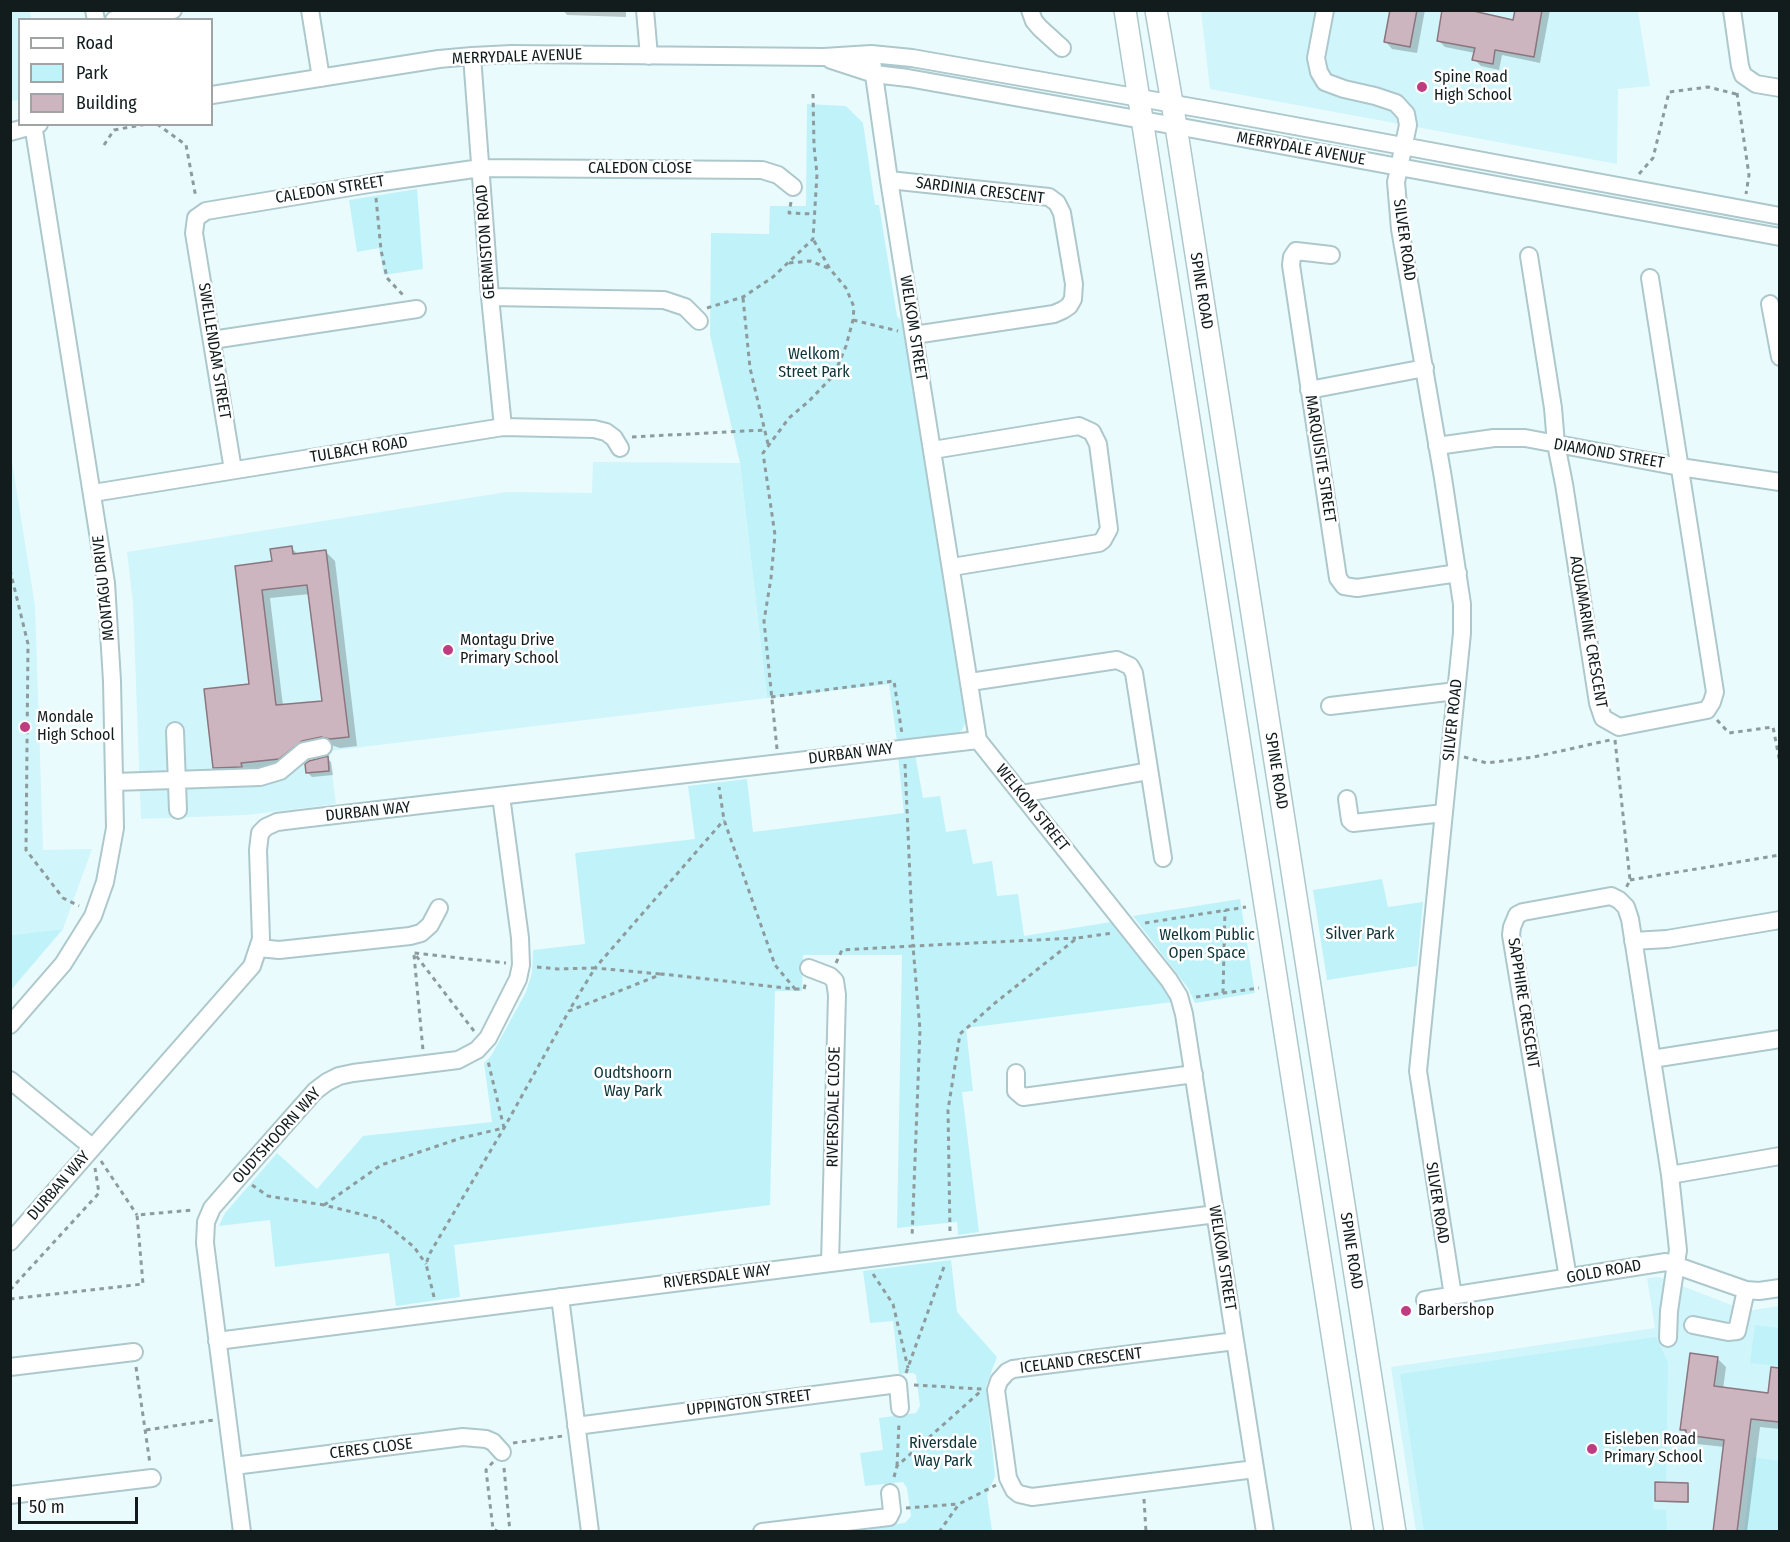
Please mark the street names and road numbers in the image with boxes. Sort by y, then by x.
street label: MERRYDALE AVENUE [452,45,582,69]
street label: MERRYDALE AVENUE [1235,128,1367,170]
street label: CALEDON CLOSE [588,159,692,179]
street label: CALEDON STREET [274,172,386,208]
street label: SARDINIA CRESCENT [915,174,1045,208]
street label: GERMISTON ROAD [472,184,500,300]
street label: SILVER ROAD [1389,198,1419,282]
street label: SPINE ROAD [1185,251,1217,331]
street label: WELKOM STREET [895,274,931,382]
street label: SWELLENDAM STREET [194,282,234,420]
street label: MARQUISITE STREET [1300,394,1340,524]
street label: TULBACH ROAD [309,433,409,467]
street label: DIAMOND STREET [1552,435,1666,473]
street label: MONTAGU DRIVE [89,534,119,642]
street label: AQUAMARINE CRESCENT [1565,554,1611,710]
street label: SILVER ROAD [1439,678,1467,762]
street label: SPINE ROAD [1260,731,1292,811]
street label: DURBAN WAY [807,739,895,769]
street label: WELKOM STREET [991,761,1073,855]
street label: DURBAN WAY [324,798,412,826]
street label: SAPPHIRE CRESCENT [1503,936,1543,1070]
street label: RIVERSDALE CLOSE [823,1046,845,1168]
street label: OUDTSHOORN WAY [229,1084,325,1188]
street label: DURBAN WAY [24,1147,94,1225]
street label: SILVER ROAD [1421,1161,1453,1245]
street label: WELKOM STREET [1204,1204,1240,1312]
street label: SPINE ROAD [1335,1211,1367,1291]
street label: GOLD ROAD [1565,1256,1643,1288]
street label: RIVERSDALE WAY [662,1261,772,1293]
street label: ICELAND CRESCENT [1019,1344,1143,1378]
street label: UPPINGTON STREET [686,1386,812,1420]
street label: CERES CLOSE [328,1434,414,1464]

